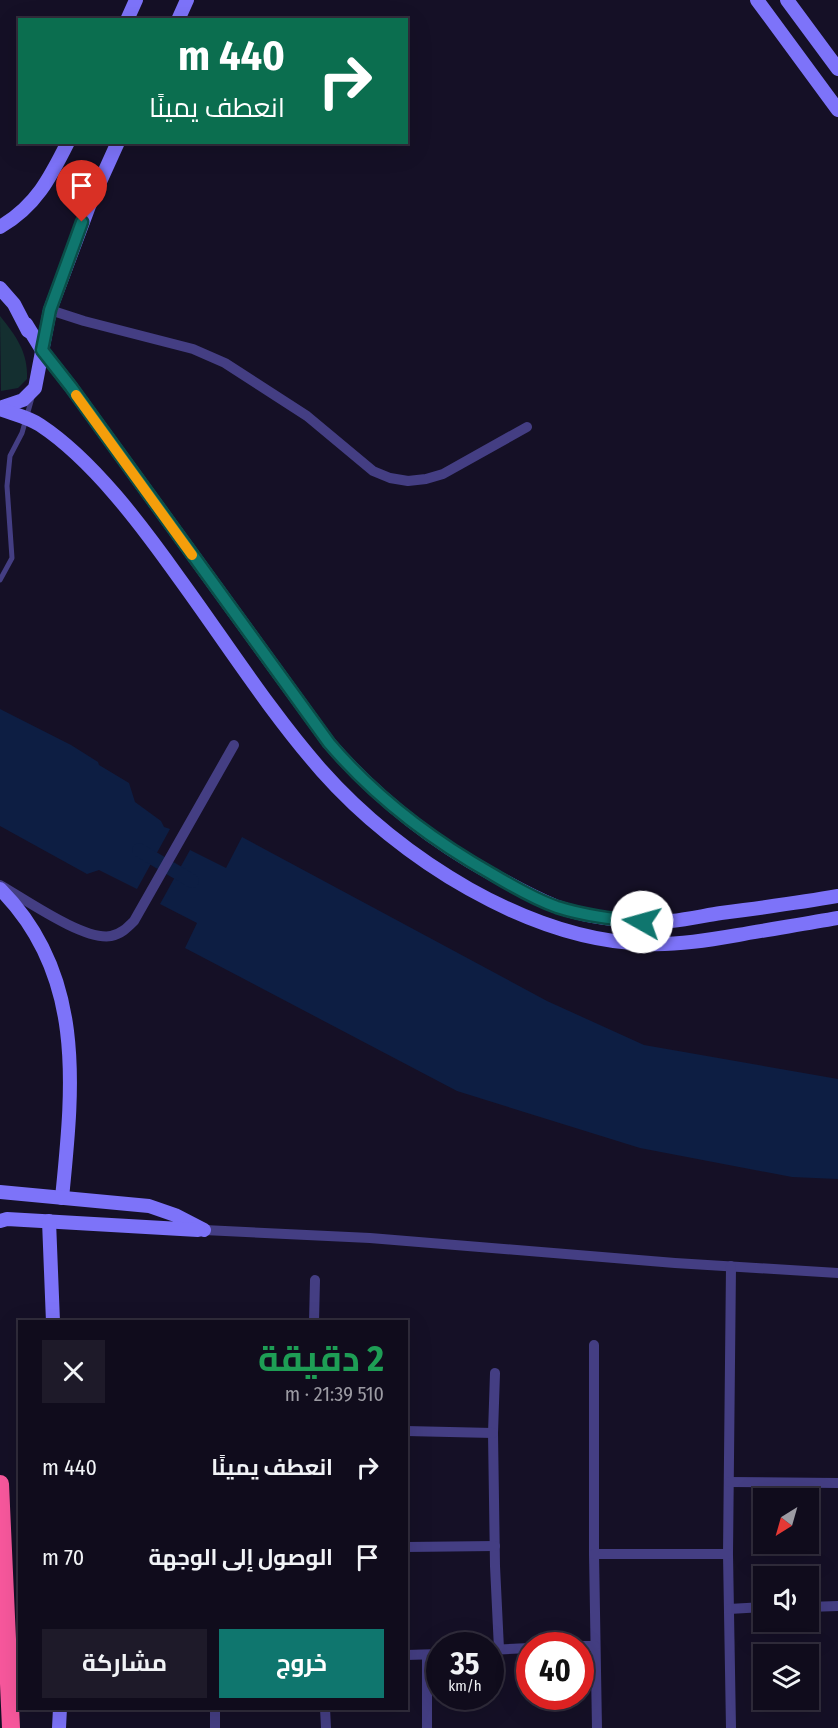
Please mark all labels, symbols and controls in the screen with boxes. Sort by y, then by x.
text: 440 m [178,31,285,81]
icon: right [306,42,384,120]
text: انعطف يمينًا [149,92,285,124]
pin [56,160,107,222]
icon: arrive [65,169,98,202]
position arrow [610,890,674,954]
text: 2 دقيقة [258,1337,384,1381]
button: close [42,1340,105,1403]
text: 510 m · 21:39 [285,1382,384,1406]
icon: right [351,1451,384,1484]
text: 440 m [42,1454,97,1481]
text: انعطف يمينًا [211,1454,333,1481]
north arrow [753,1488,819,1554]
map controls [753,1488,819,1710]
icon: arrive [351,1541,384,1574]
text: 70 m [42,1544,84,1571]
text: الوصول إلى الوجهة [149,1544,333,1571]
button: sound [753,1566,819,1632]
button: مشاركة [42,1629,207,1698]
button: خروج [219,1629,384,1698]
speed limit sign: 40 [516,1632,594,1710]
button: layers [753,1644,819,1710]
text: 35 [451,1646,479,1682]
text: km/h [448,1677,482,1695]

